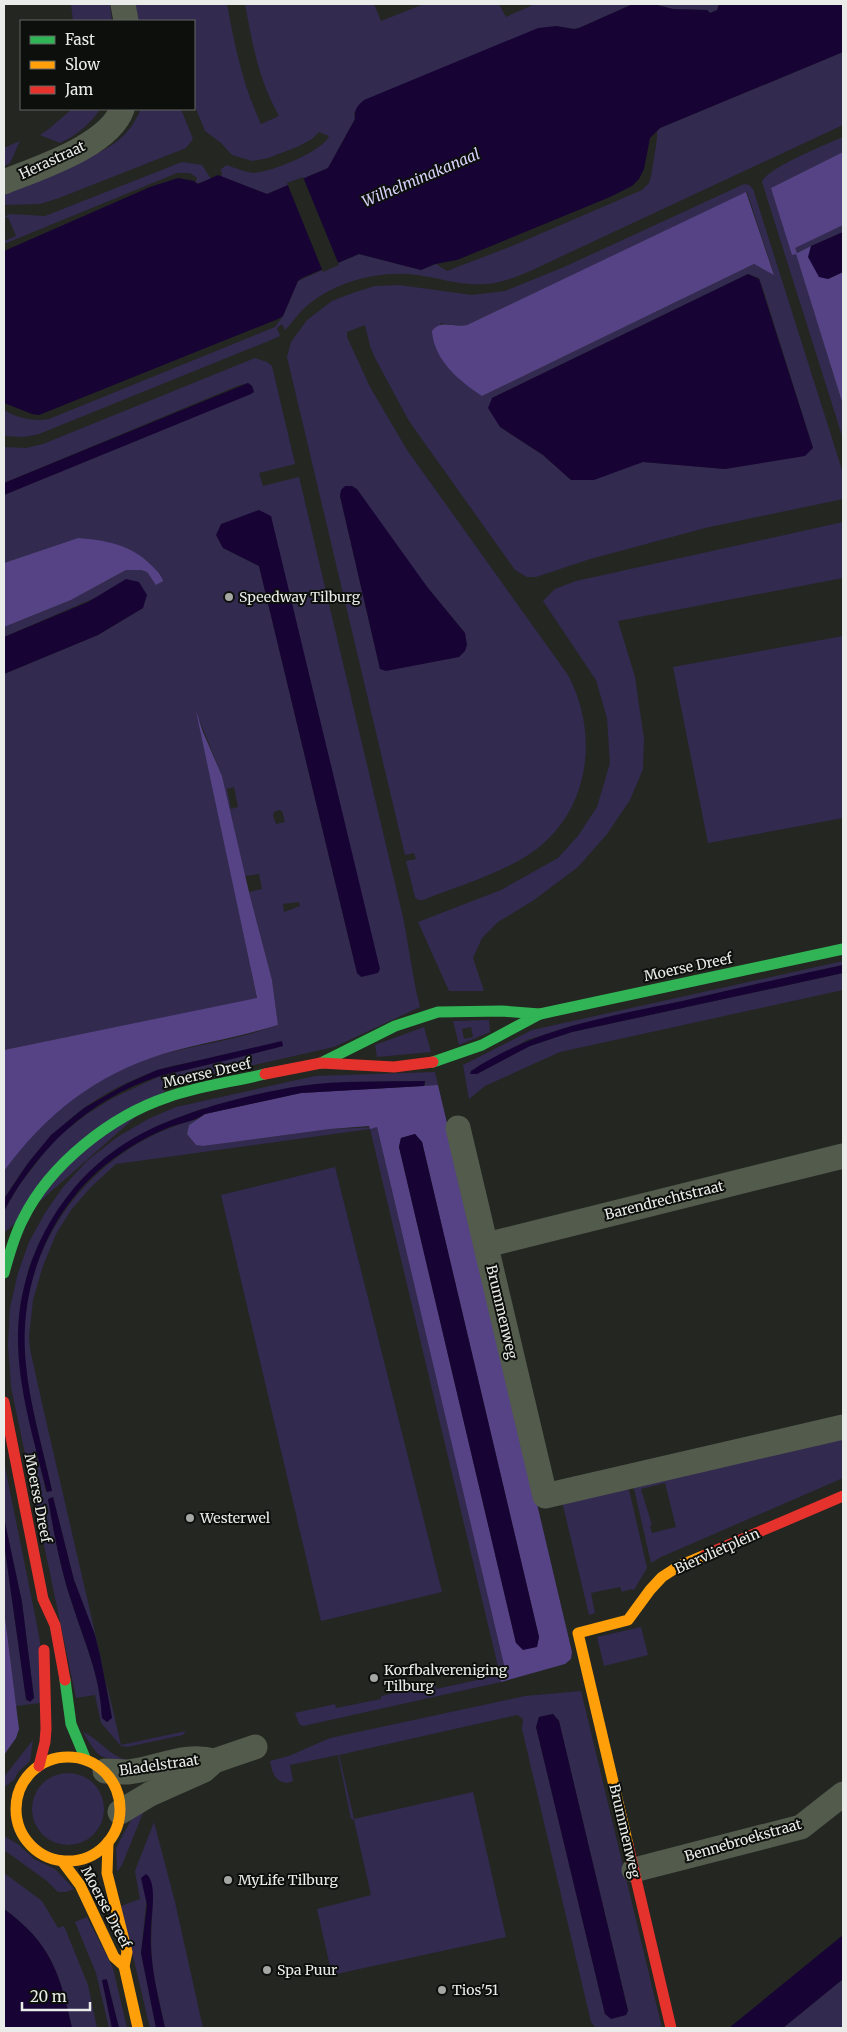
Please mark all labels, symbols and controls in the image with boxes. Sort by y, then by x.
legend [20,20,195,110]
text: Fast [65,30,95,49]
text: Slow [65,55,100,74]
text: Jam [64,80,93,99]
street label: Herastraat [16,137,88,183]
water label: Wilhelminakanaal [359,144,483,211]
place label: Speedway Tilburg [239,588,361,606]
marker: Speedway Tilburg [223,591,235,603]
street label: Moerse Dreef [642,949,735,985]
street label: Moerse Dreef [161,1054,254,1092]
street label: Barendrechtstraat [603,1176,726,1224]
street label: Brummenweg [482,1263,522,1361]
street label: Moerse Dreef [21,1452,56,1545]
place label: Westerwel [199,1509,271,1527]
marker: Westerwel [184,1512,196,1524]
street label: Biervlietplein [672,1524,762,1578]
place label: Korfbalvereniging Tilburg [384,1661,508,1695]
marker: Korfbalvereniging Tilburg [368,1672,380,1684]
street label: Bladelstraat [118,1750,201,1780]
street label: Brummenweg [605,1782,645,1880]
street label: Bennebroekstraat [682,1815,804,1865]
street label: Moerse Dreef [77,1863,135,1952]
place label: MyLife Tilburg [238,1871,338,1889]
marker: MyLife Tilburg [222,1874,234,1886]
place label: Spa Puur [277,1961,337,1979]
marker: Spa Puur [261,1964,273,1976]
scale bar [22,1980,90,2012]
place label: Tios'51 [452,1981,498,1999]
marker: Tios'51 [436,1984,448,1996]
text: 20 m [30,1987,67,2006]

